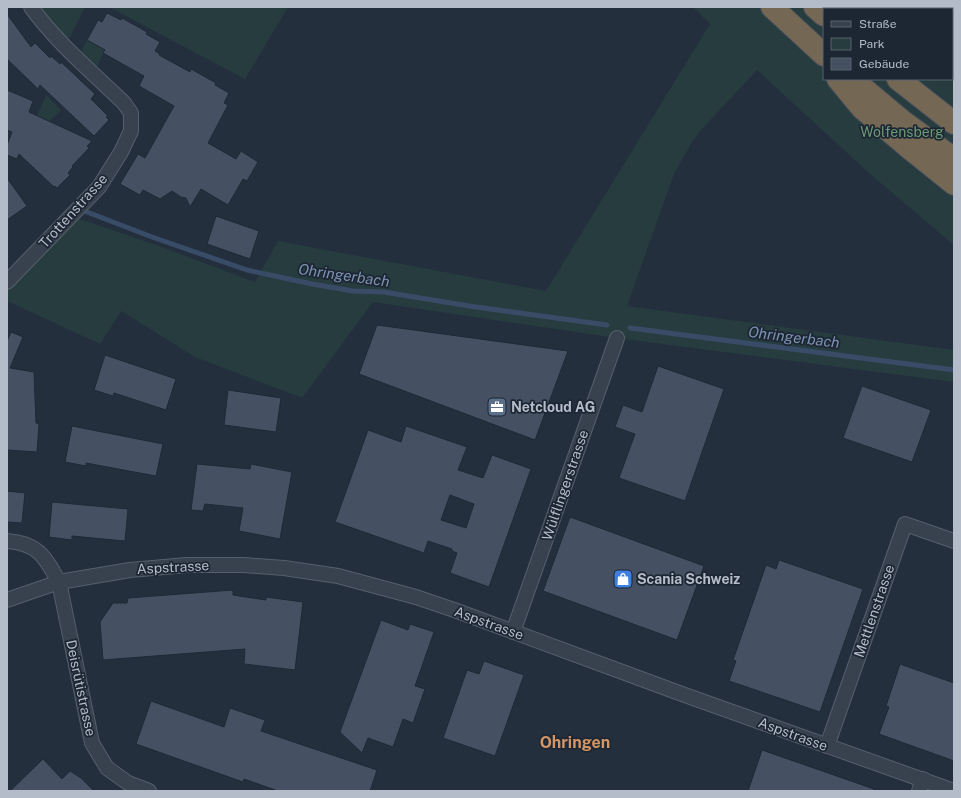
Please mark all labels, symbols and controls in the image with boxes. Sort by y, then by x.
legend [823,8,953,80]
text: Straße [859,17,897,31]
text: Park [859,37,885,51]
text: Gebäude [859,57,909,71]
park label: Wolfensberg [860,124,944,140]
street label: Trottenstrasse [36,171,110,251]
water label: Ohringerbach [297,260,391,290]
water label: Ohringerbach [747,323,841,351]
office icon: Netcloud AG [486,396,508,418]
place label: Netcloud AG [511,399,595,415]
street label: Wülflingerstrasse [539,428,591,542]
street label: Aspstrasse [136,557,210,577]
street label: Mettlenstrasse [851,562,897,660]
shop icon: Scania Schweiz [612,568,634,590]
place label: Scania Schweiz [637,571,740,587]
street label: Aspstrasse [452,603,526,643]
street label: Deisrütistrasse [63,638,99,738]
street label: Aspstrasse [756,714,830,754]
district label: Ohringen [540,733,610,752]

